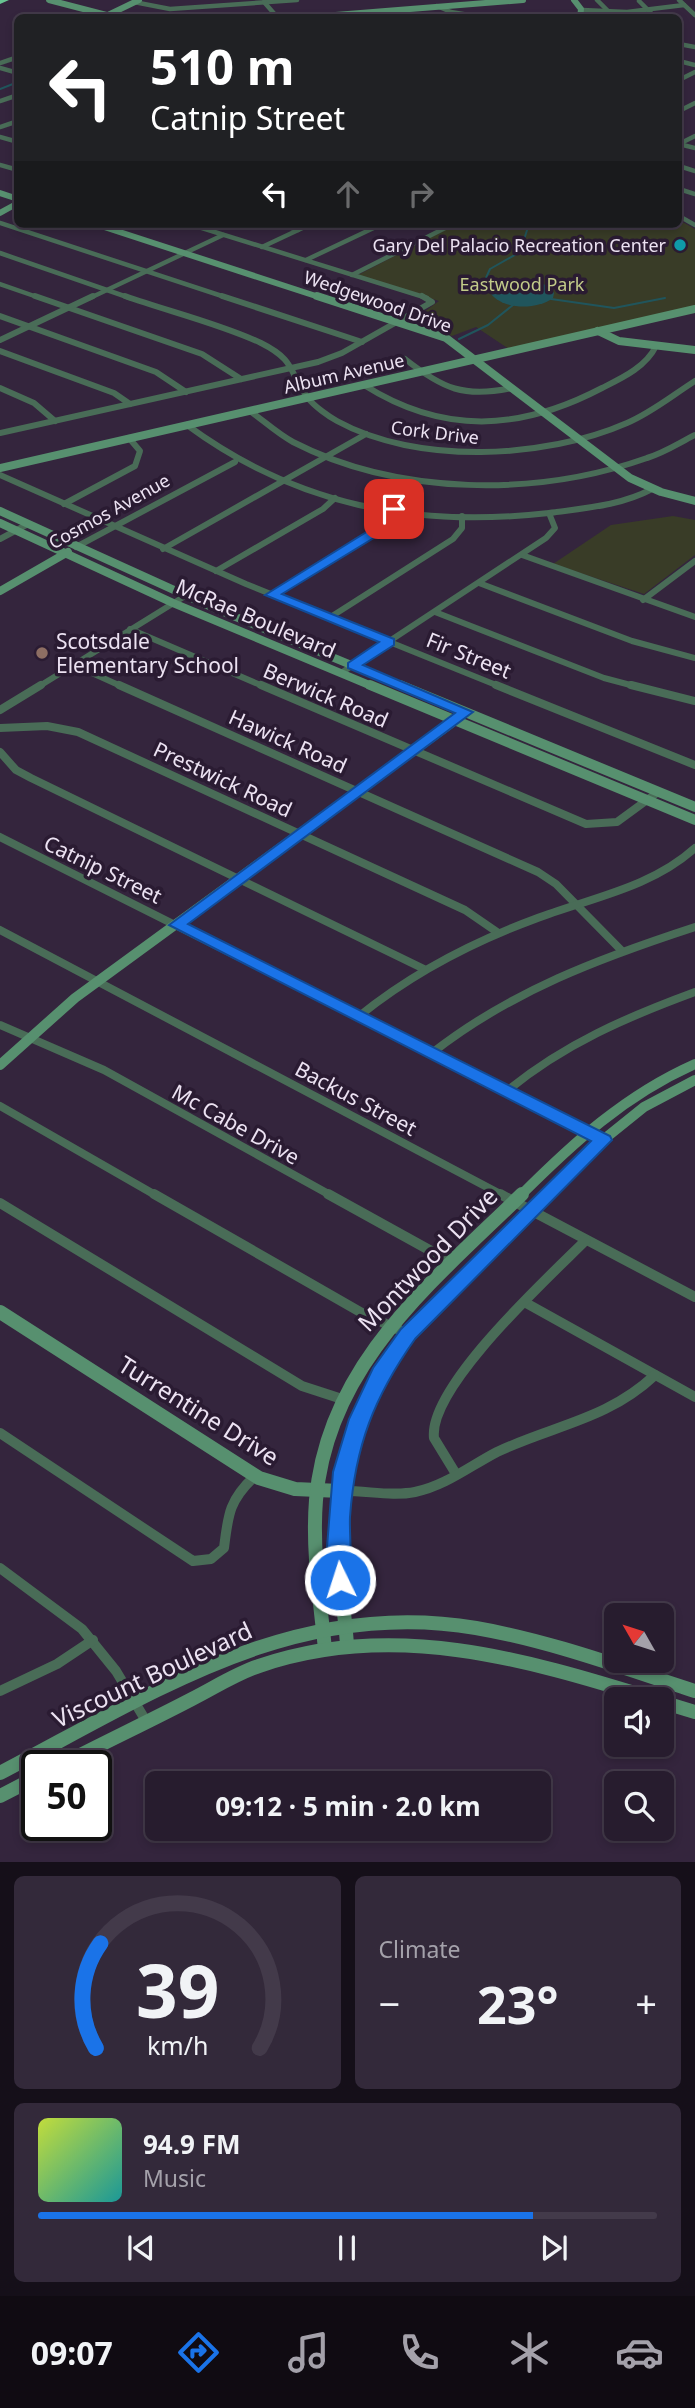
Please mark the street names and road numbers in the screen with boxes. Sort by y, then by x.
street label: Wedgewood Drive [301,264,455,338]
street label: Album Avenue [281,347,407,399]
street label: Cork Drive [390,415,480,449]
street label: Cosmos Avenue [44,468,174,554]
street label: McRae Boulevard [172,572,340,664]
street label: Fir Street [422,625,516,685]
street label: Berwick Road [259,656,393,734]
street label: Hawick Road [225,702,351,780]
street label: Prestwick Road [149,735,297,823]
street label: Catnip Street [39,828,167,910]
street label: Backus Street [290,1054,422,1142]
street label: Mc Cabe Drive [167,1077,305,1171]
street label: Montwood Drive [350,1180,504,1338]
street label: Turrentine Drive [112,1347,286,1473]
street label: Viscount Boulevard [47,1613,257,1735]

